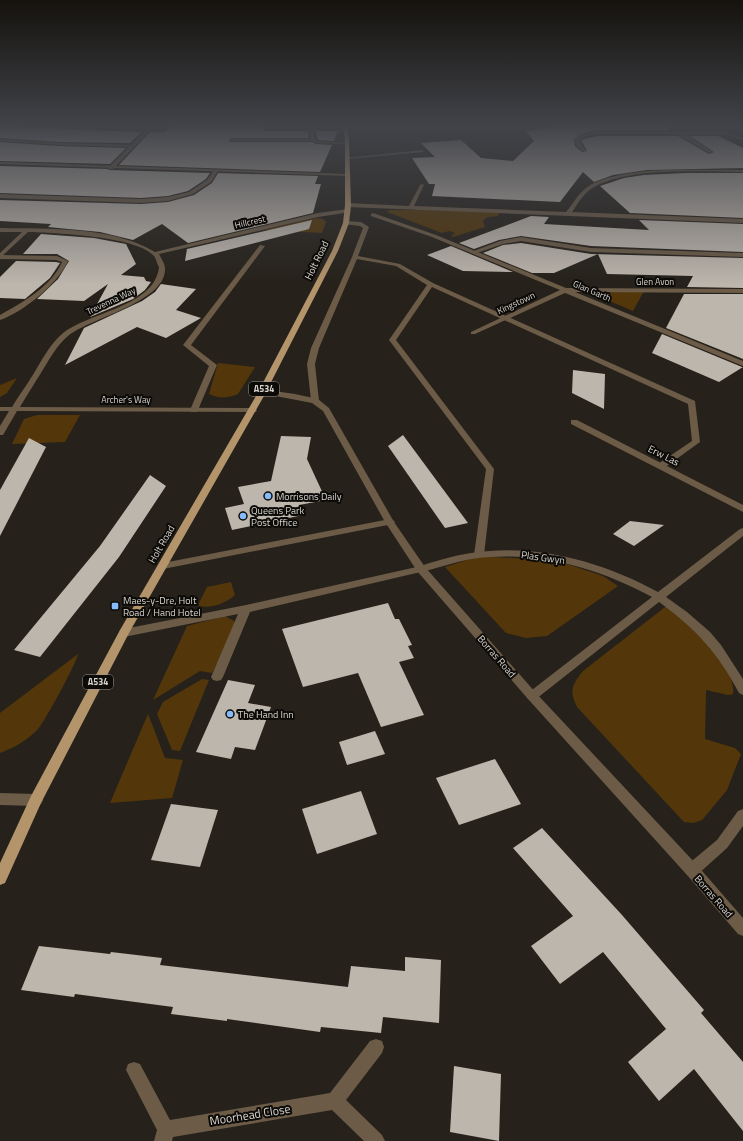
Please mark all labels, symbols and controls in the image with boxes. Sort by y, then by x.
street label: Hillcrest [233,211,267,231]
street label: Holt Road [301,238,332,282]
street label: Glen Avon [636,275,674,288]
street label: Glan Garth [571,277,613,304]
street label: Trevenna Way [84,283,138,318]
street label: Kingstown [495,288,537,317]
road number: A534 [249,382,279,396]
street label: Archer's Way [101,393,151,406]
street label: Erw Las [646,441,682,470]
place label: Morrisons Daily [276,489,342,504]
marker: Morrisons Daily [263,491,273,501]
place label: Queens Park Post Office [251,503,305,530]
marker: Queens Park Post Office [238,511,248,521]
street label: Holt Road [145,522,178,566]
street label: Plas Gwyn [520,547,566,568]
place label: Maes-y-Dre, Holt Road / Hand Hotel [123,593,201,620]
marker: Maes-y-Dre, Holt Road / Hand Hotel [110,601,120,611]
street label: Borras Road [474,632,519,681]
road number: A534 [83,675,113,689]
place label: The Hand Inn [238,707,294,722]
marker: The Hand Inn [225,709,235,719]
street label: Borras Road [691,872,736,921]
street label: Moorhead Close [208,1099,292,1130]

